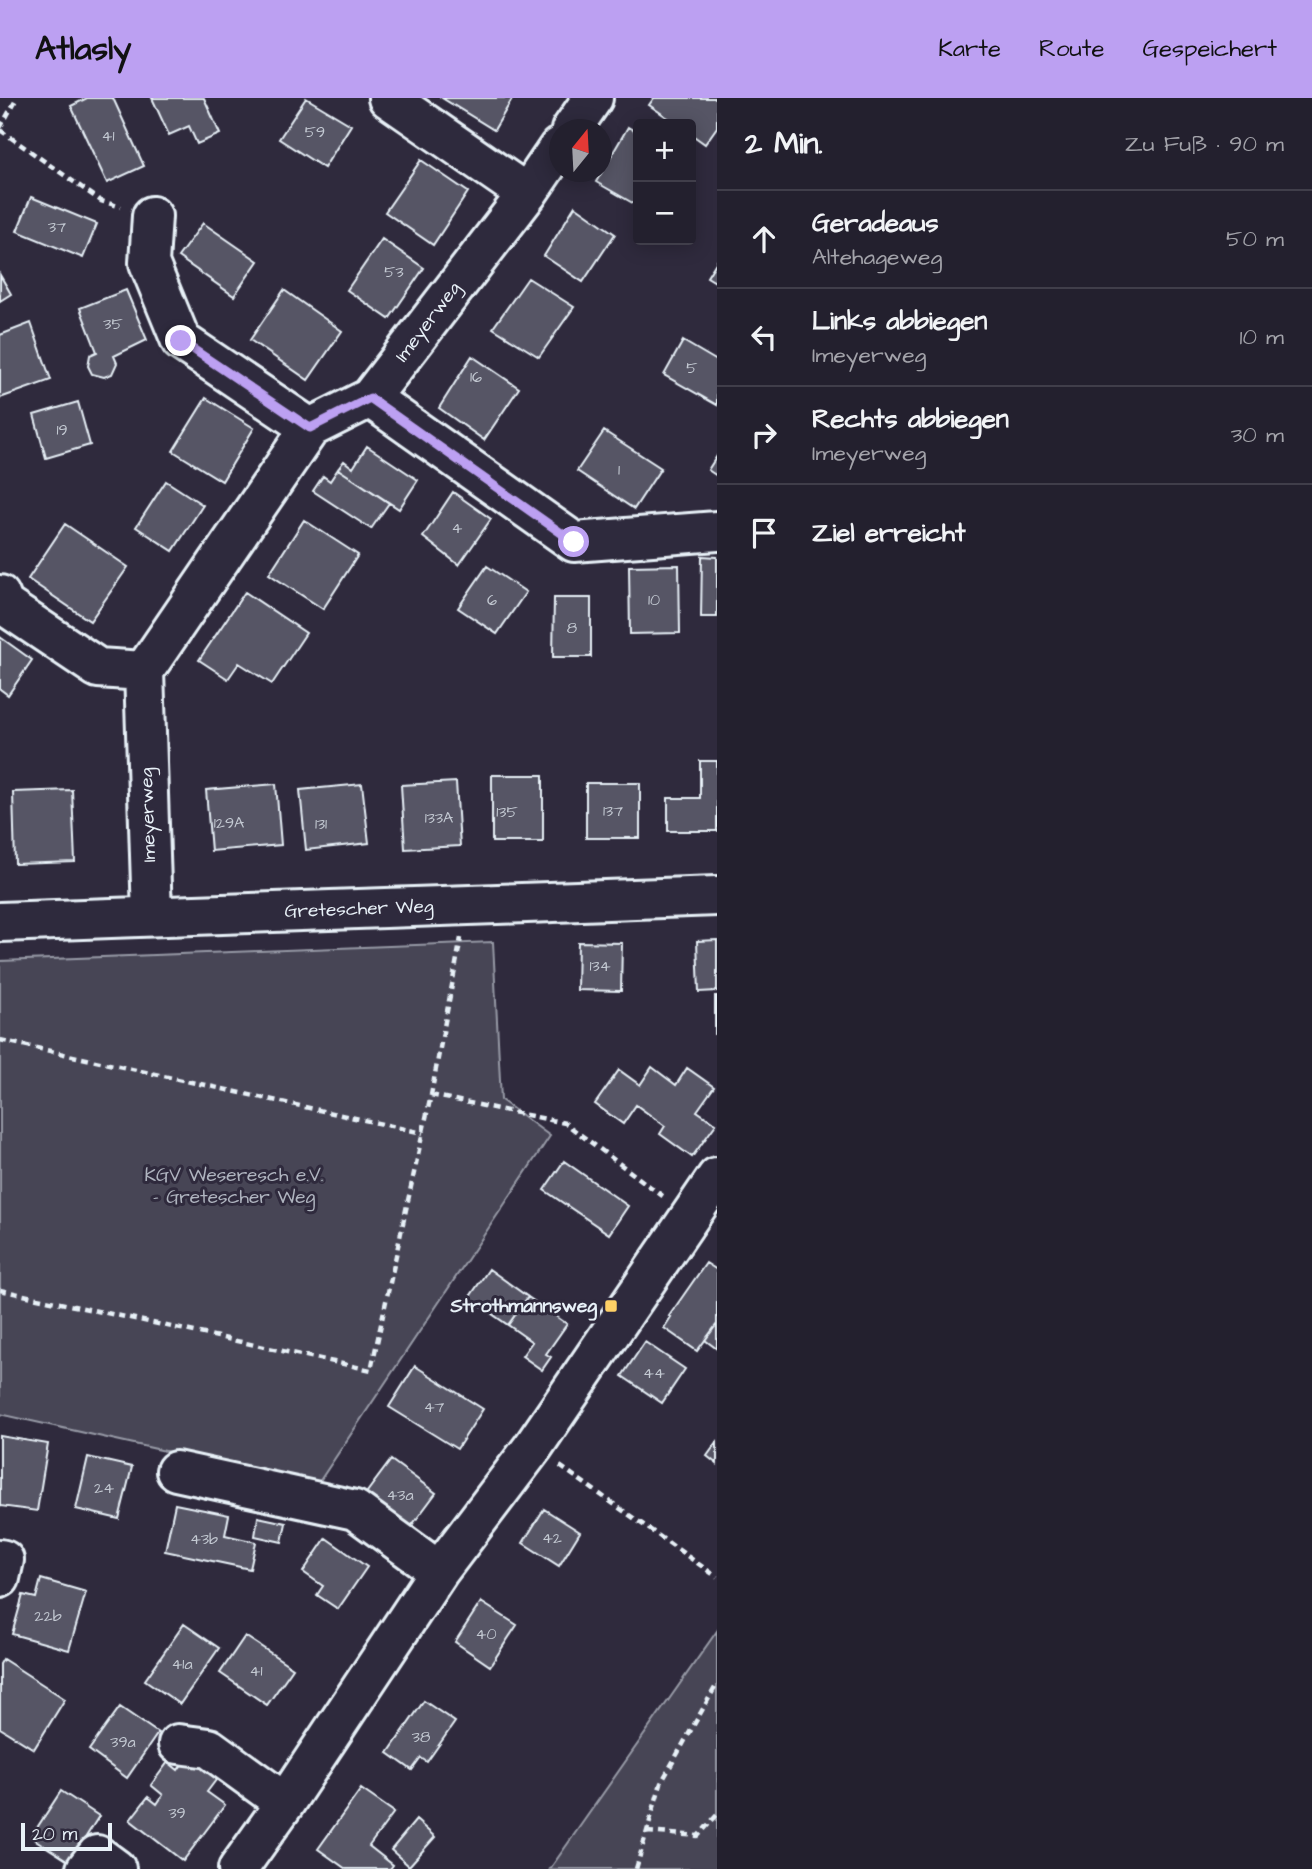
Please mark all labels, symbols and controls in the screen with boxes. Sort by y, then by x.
text: Atlasly [35,26,131,72]
text: Karte [938,32,1001,66]
text: Route [1039,32,1104,66]
text: Gespeichert [1142,32,1277,66]
north arrow [549,119,612,182]
map controls [633,119,696,245]
button: + [633,119,696,182]
house number: 59 [305,121,325,143]
text: 2 Min. [745,123,823,165]
house number: 41 [102,125,114,147]
text: Zu Fuß · 90 m [1125,128,1284,160]
button: − [633,182,696,245]
text: Geradeaus [812,205,939,241]
house number: 37 [48,216,66,238]
icon: ahead [745,220,783,258]
text: 50 m [1226,223,1284,255]
text: Altehageweg [812,241,942,273]
house number: 53 [384,261,404,283]
street label: Imeyerweg [389,276,468,368]
text: Links abbiegen [812,303,987,339]
house number: 35 [103,313,123,335]
icon: left [745,318,783,356]
text: 10 m [1239,321,1284,353]
route end [165,325,196,356]
text: Imeyerweg [812,339,926,371]
house number: 5 [686,357,698,379]
house number: 16 [470,366,482,388]
text: Rechts abbiegen [812,401,1009,437]
icon: right [745,416,783,454]
house number: 19 [56,419,68,441]
text: 30 m [1231,419,1284,451]
text: Imeyerweg [812,437,926,469]
house number: 1 [618,459,620,481]
icon: arrive [745,514,783,552]
text: Ziel erreicht [812,515,966,551]
house number: 4 [452,517,463,539]
route start [558,526,589,557]
house number: 6 [487,589,497,611]
house number: 10 [648,589,660,611]
house number: 8 [567,617,577,639]
street label: Imeyerweg [133,767,164,863]
house number: 137 [603,800,623,822]
house number: 135 [496,801,518,823]
house number: 133A [425,807,453,829]
house number: 129A [214,812,244,834]
house number: 131 [315,813,327,835]
street label: Gretescher Weg [284,893,434,926]
house number: 134 [589,955,611,977]
park label: KGV Weseresch e.V. - Gretescher Weg [144,1162,324,1212]
place label: Strothmannsweg [449,1293,597,1321]
marker: Strothmannsweg [603,1298,619,1314]
house number: 44 [643,1362,665,1384]
house number: 47 [424,1396,445,1418]
house number: 24 [94,1477,114,1499]
house number: 43a [386,1484,414,1506]
house number: 42 [542,1527,562,1549]
house number: 43b [190,1528,218,1550]
house number: 22b [34,1605,62,1627]
house number: 40 [476,1623,496,1645]
house number: 41a [171,1653,193,1675]
house number: 41 [250,1660,262,1682]
house number: 38 [412,1726,430,1748]
house number: 39a [110,1731,136,1753]
house number: 39 [168,1802,186,1824]
scale bar [21,1820,112,1852]
text: 20 m [32,1821,77,1848]

